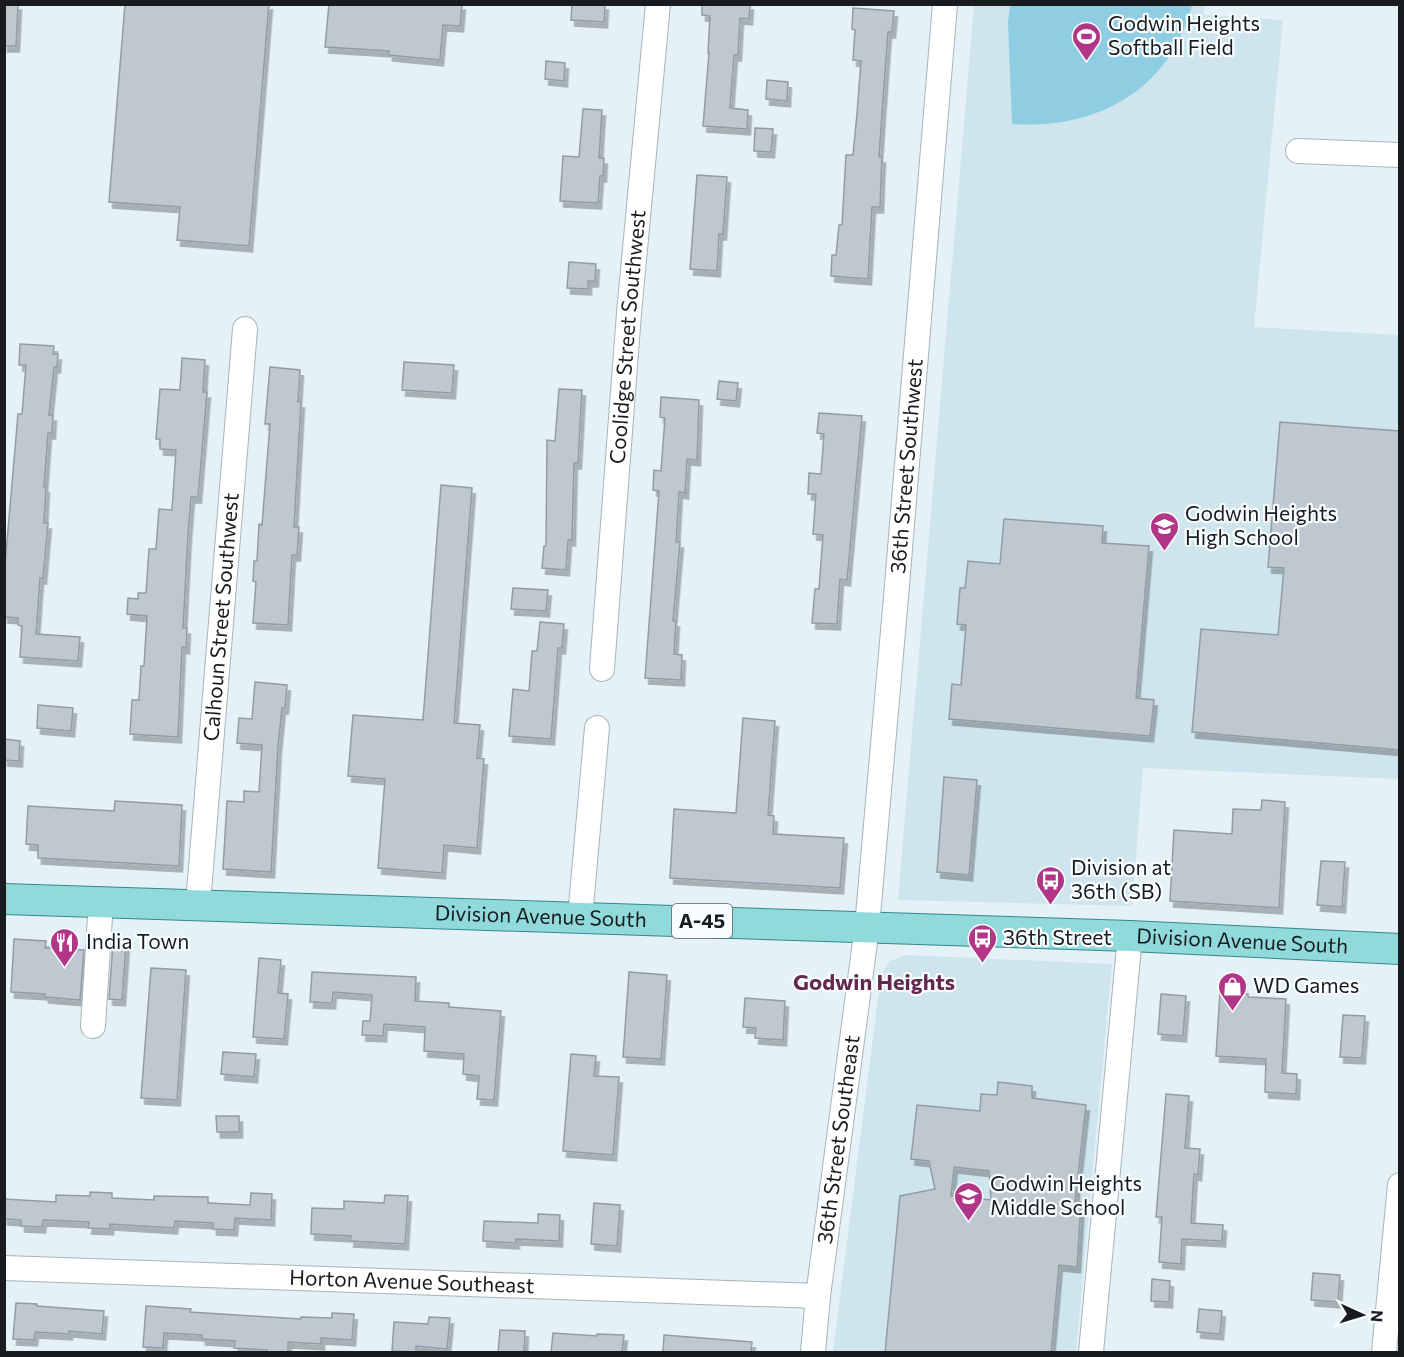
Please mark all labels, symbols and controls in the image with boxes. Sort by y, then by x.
place label: Godwin Heights Softball Field [1108,10,1260,59]
sports icon: Godwin Heights Softball Field [1071,20,1103,62]
street label: Coolidge Street Southwest [604,209,650,465]
street label: 36th Street Southwest [884,358,927,575]
street label: Calhoun Street Southwest [197,492,243,742]
place label: Godwin Heights High School [1185,500,1337,549]
school or university icon: Godwin Heights High School [1148,510,1180,552]
place label: Division at 36th (SB) [1071,854,1171,903]
bus stop icon: Division at 36th (SB) [1034,864,1066,906]
street label: Division Avenue South [434,899,647,931]
road number: A-45 [672,904,732,938]
bus stop icon: 36th Street [966,922,998,964]
street label: Division Avenue South [1136,922,1349,957]
place label: 36th Street [1003,924,1112,949]
restaurant icon: India Town [49,926,81,968]
place label: India Town [86,928,189,953]
district label: Godwin Heights [793,968,955,995]
shop icon: WD Games [1216,970,1248,1012]
place label: WD Games [1253,972,1359,997]
street label: 36th Street Southeast [811,1033,864,1245]
place label: Godwin Heights Middle School [990,1170,1142,1219]
school or university icon: Godwin Heights Middle School [953,1180,985,1222]
street label: Horton Avenue Southeast [289,1264,535,1297]
north arrow [1332,1285,1392,1345]
text: N [1368,1309,1387,1323]

